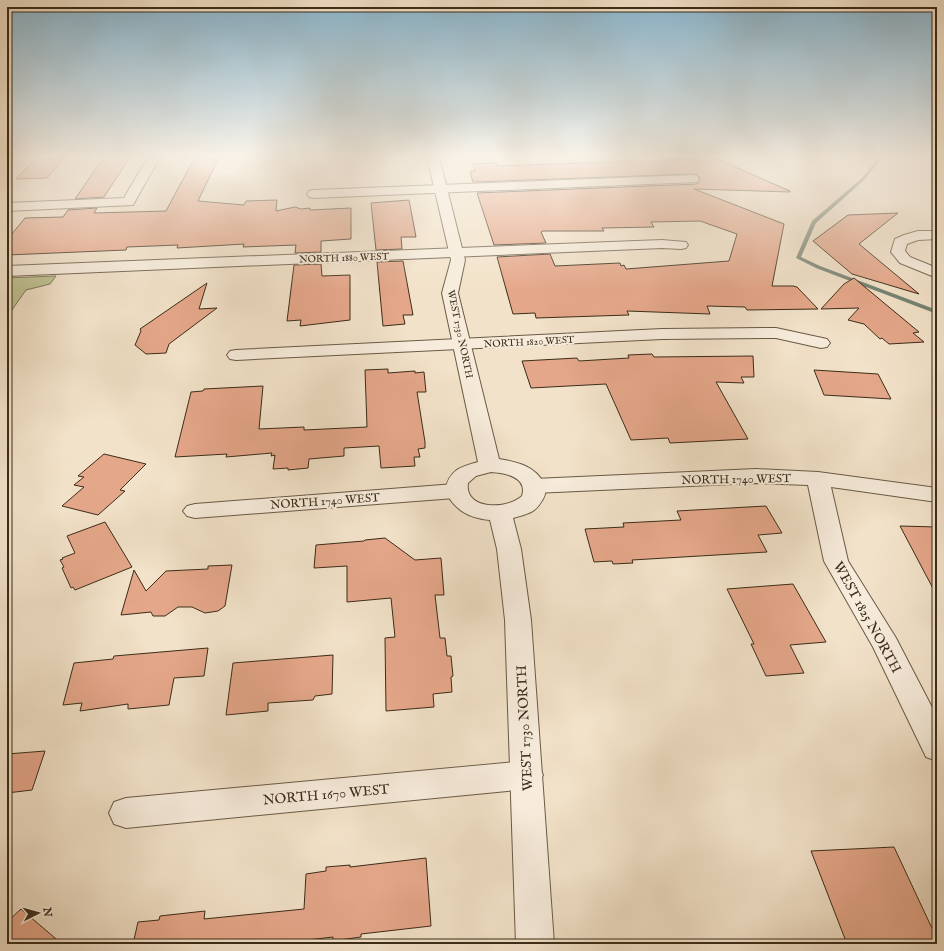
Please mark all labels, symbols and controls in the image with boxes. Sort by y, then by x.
street label: NORTH 1880 WEST [299,250,390,267]
street label: WEST 1730 NORTH [444,289,475,380]
street label: NORTH 1820 WEST [484,334,575,351]
street label: NORTH 1740 WEST [681,471,791,488]
street label: NORTH 1740 WEST [270,490,381,513]
street label: WEST 1825 NORTH [829,559,905,676]
street label: WEST 1730 NORTH [513,664,537,792]
street label: NORTH 1670 WEST [262,780,391,809]
north arrow [18,893,58,933]
text: N [39,906,54,918]

